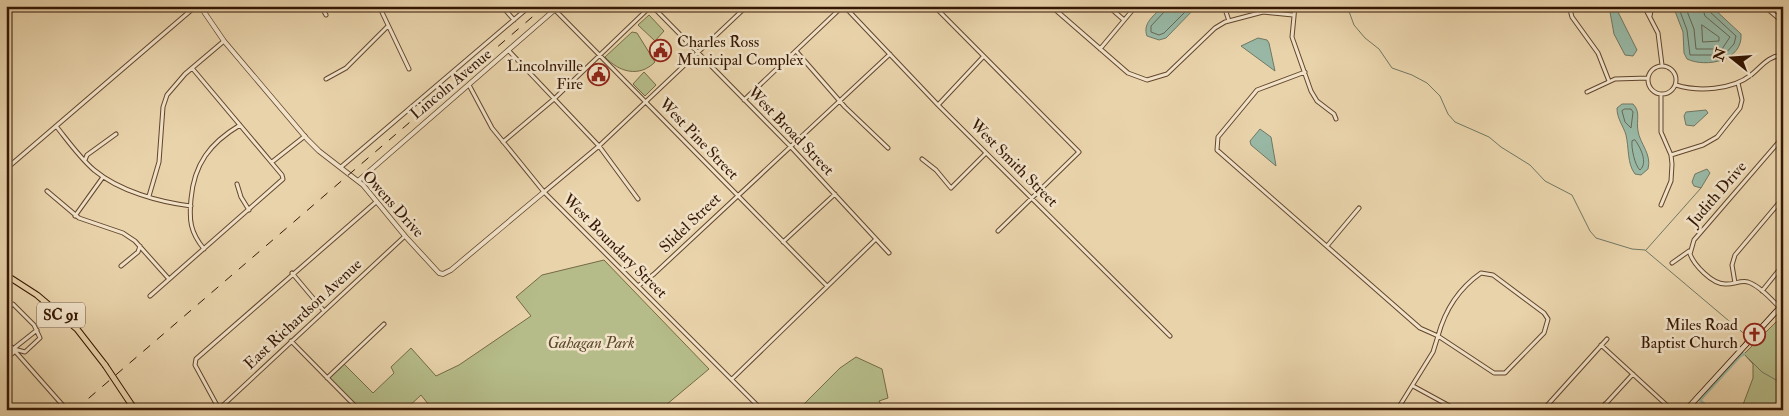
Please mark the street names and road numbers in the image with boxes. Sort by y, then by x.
street label: Lincoln Avenue [406,44,496,124]
street label: West Broad Street [743,82,838,180]
street label: West Pine Street [654,93,743,184]
street label: West Smith Street [965,114,1062,211]
street label: Judith Drive [1683,157,1752,232]
street label: Owens Drive [358,166,428,242]
street label: West Boundary Street [558,189,671,302]
street label: Slidel Street [655,189,725,257]
street label: East Richardson Avenue [240,254,366,374]
road number: SC 91 [37,302,85,328]

